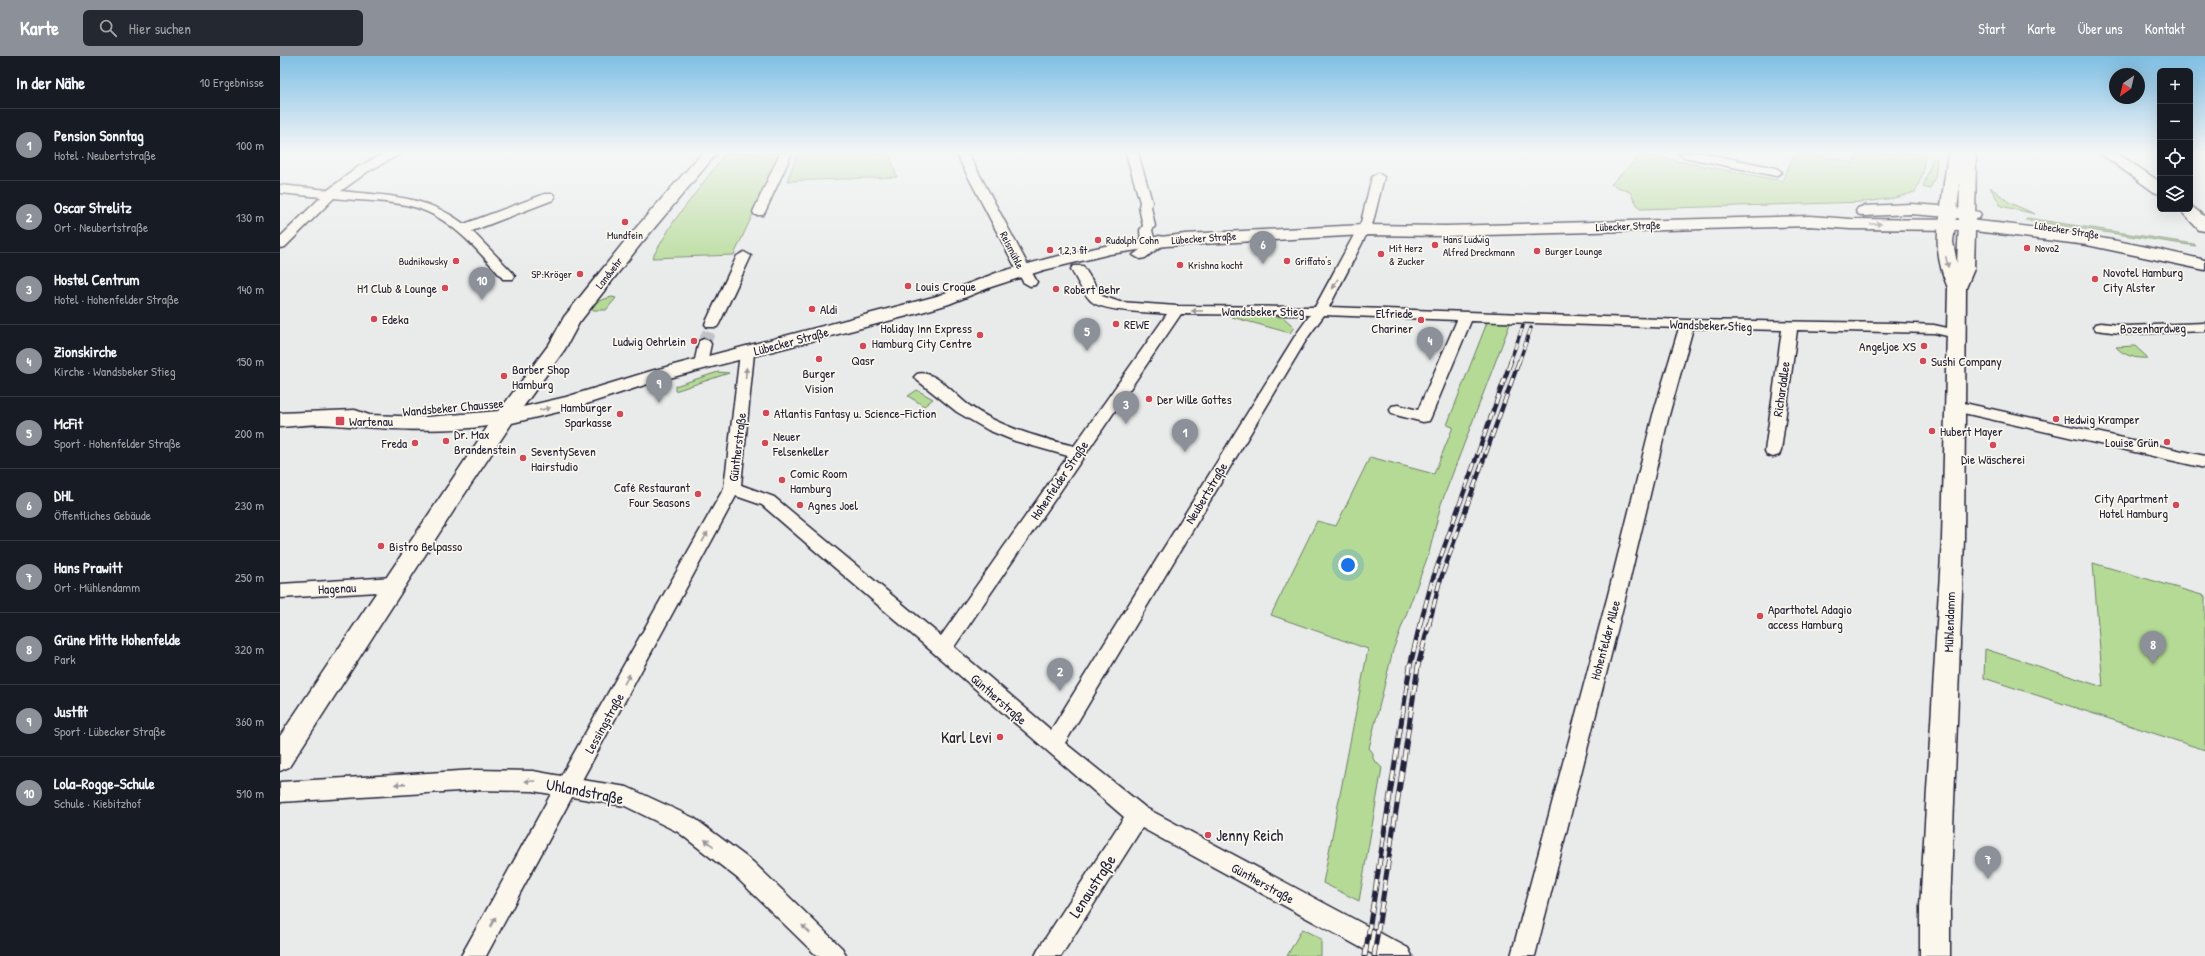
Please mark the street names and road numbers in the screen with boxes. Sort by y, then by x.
street label: Lübecker Straße [1595,218,1661,234]
street label: Lübecker Straße [2034,218,2101,242]
street label: Reismühle [997,229,1028,271]
street label: Lübecker Straße [1171,229,1237,247]
street label: Landwehr [592,254,626,291]
street label: Wandsbeker Stieg [1222,302,1304,320]
street label: Wandsbeker Stieg [1669,315,1753,335]
street label: Bozenhardweg [2120,318,2186,338]
street label: Lübecker Straße [752,322,830,360]
street label: Richardallee [1768,360,1794,418]
street label: Wandsbeker Chaussee [402,394,504,420]
street label: Güntherstraße [724,412,750,482]
street label: Hohenfelder Straße [1026,437,1092,523]
street label: Neubertstraße [1181,459,1231,527]
street label: Hagenau [317,578,357,598]
street label: Mühlendamm [1939,591,1959,653]
street label: Hohenfelder Allee [1586,598,1624,682]
street label: Güntherstraße [967,670,1031,728]
street label: Lessingstraße [580,690,628,756]
street label: Uhlandstraße [544,773,626,809]
street label: Lenaustraße [1063,850,1121,922]
street label: Güntherstraße [1228,858,1298,908]

